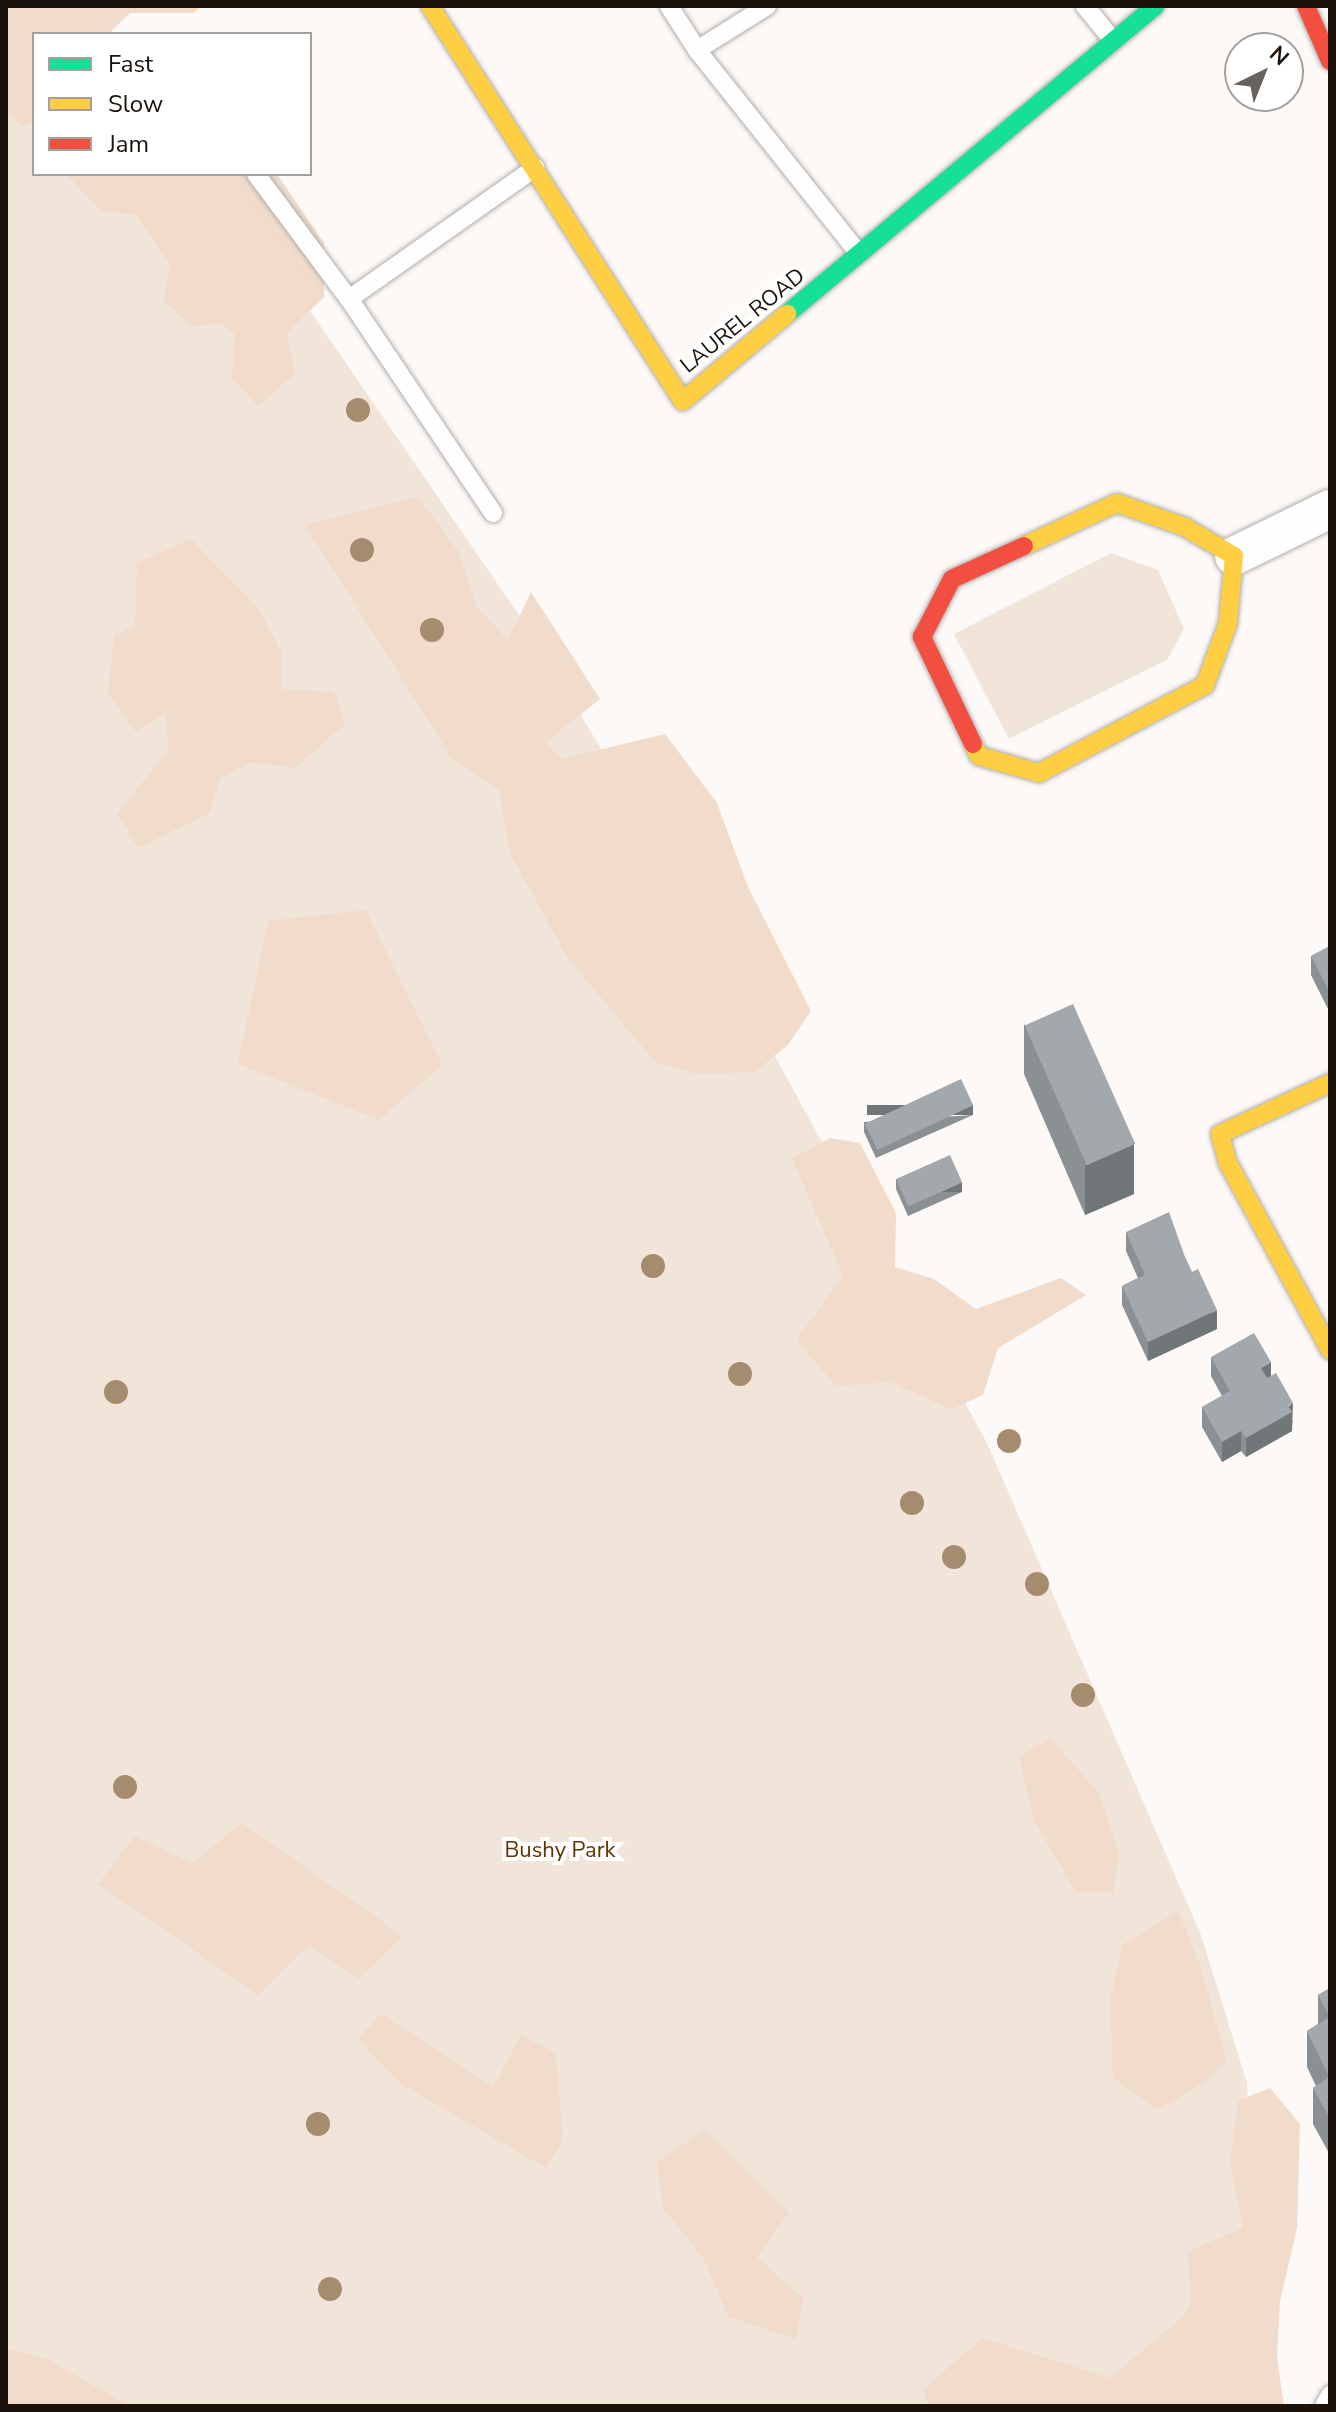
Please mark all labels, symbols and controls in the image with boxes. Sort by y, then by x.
legend [32,32,312,176]
north arrow [1224,32,1304,112]
text: N [1263,39,1295,72]
text: Fast [108,48,153,80]
text: Slow [108,88,163,120]
text: Jam [108,128,149,160]
street label: LAUREL ROAD [676,263,810,379]
park label: Bushy Park [504,1838,616,1864]

